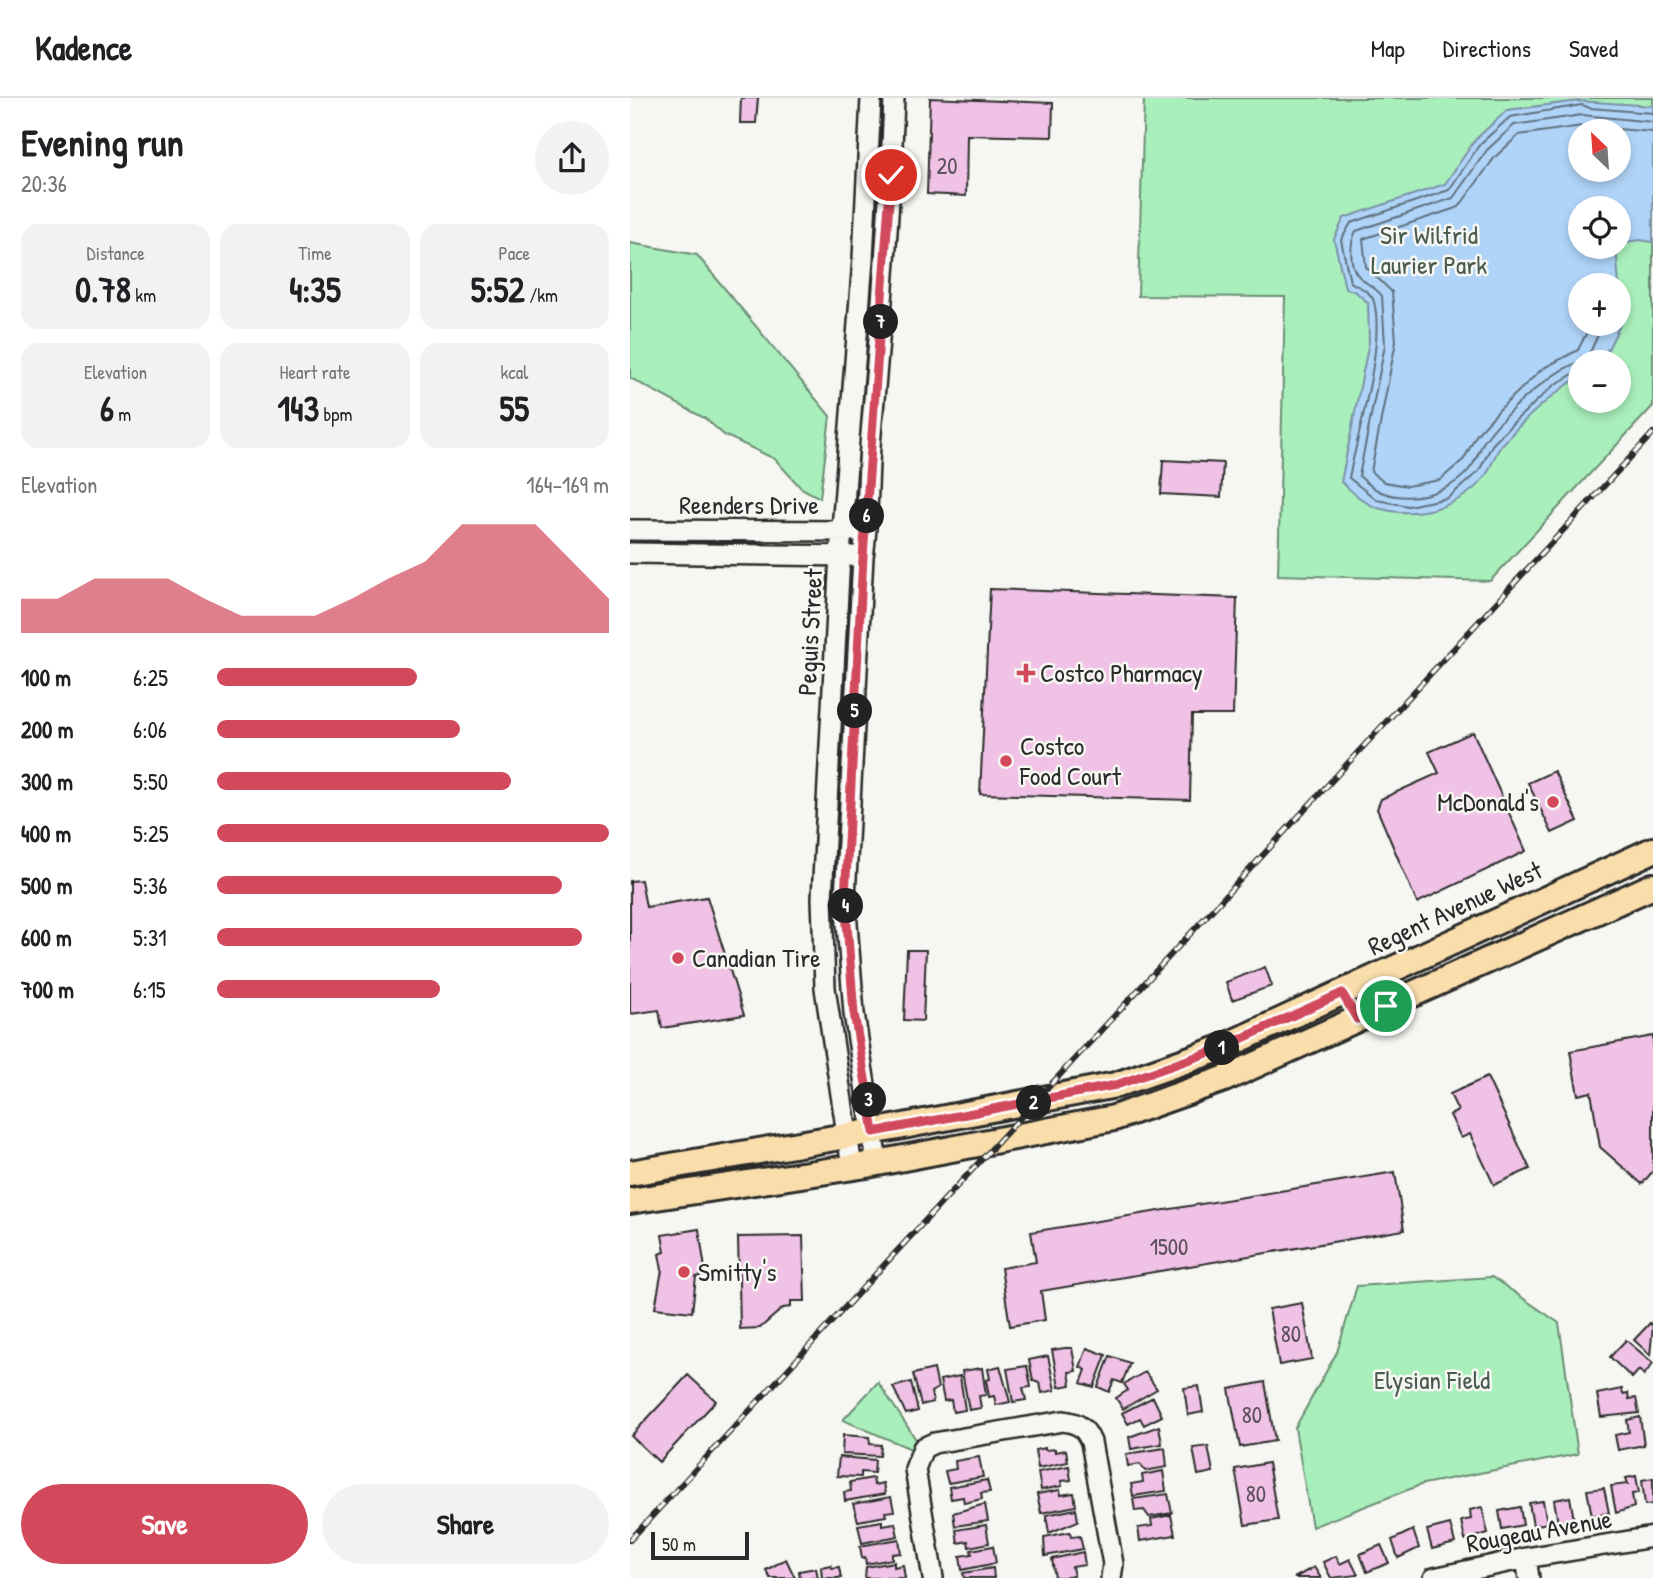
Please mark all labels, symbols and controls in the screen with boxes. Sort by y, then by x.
text: Kadence [35,26,132,70]
text: Map [1371,32,1405,64]
text: Directions [1443,32,1531,64]
text: Saved [1569,32,1618,64]
text: Evening run [21,116,184,168]
north arrow [1568,119,1631,182]
map controls [1568,119,1631,413]
button: share [535,121,609,195]
pin [861,145,921,205]
house number: 20 [936,150,958,181]
icon: check [872,156,910,194]
text: 20:36 [21,168,67,199]
button: locate [1568,196,1631,259]
park label: Sir Wilfrid Laurier Park [1371,217,1487,282]
text: Distance [87,240,145,266]
text: Time [298,240,332,266]
text: Pace [499,240,530,266]
text: 0.78 [75,266,131,313]
text: 4:35 [289,266,341,313]
text: 5:52 [471,266,525,313]
button: + [1568,273,1631,336]
text: km [131,282,156,308]
text: /km [525,282,558,308]
pin: 7 [863,304,898,340]
text: 7 [876,308,885,334]
button: − [1568,350,1631,413]
text: Elevation [84,359,147,385]
text: Heart rate [280,359,350,385]
text: kcal [500,359,528,385]
text: 6 [100,385,114,432]
text: 143 [278,385,319,432]
text: 55 [500,385,529,432]
text: m [114,401,131,427]
text: bpm [319,401,352,427]
text: Elevation [21,469,97,500]
text: 164–169 m [526,469,609,500]
street label: Reenders Drive [679,487,819,522]
pin: 6 [849,498,884,534]
text: 6 [863,502,870,528]
street label: Peguis Street [789,567,830,696]
place label: Costco Pharmacy [1040,655,1203,690]
text: 100 m [21,662,71,693]
text: 6:25 [133,662,168,693]
marker: Costco Pharmacy [1018,665,1034,681]
pin: 5 [838,694,873,728]
text: 5 [850,697,859,723]
text: 200 m [21,714,73,745]
text: 6:06 [133,714,167,745]
place label: Costco Food Court [1019,728,1122,793]
marker: Costco Food Court [998,753,1014,769]
text: 300 m [21,766,73,797]
text: 5:50 [133,766,168,797]
place label: McDonald's [1437,784,1539,819]
marker: McDonald's [1545,794,1561,810]
text: 400 m [21,818,71,849]
text: 5:25 [133,818,169,849]
street label: Regent Avenue West [1362,852,1548,963]
text: 500 m [21,870,72,901]
text: 5:36 [133,870,168,901]
pin: 4 [828,888,864,924]
text: 4 [842,892,849,918]
text: 600 m [21,922,72,953]
text: 5:31 [133,922,167,953]
place label: Canadian Tire [692,940,821,975]
marker: Canadian Tire [670,950,686,966]
text: 700 m [21,974,74,1005]
text: 6:15 [133,974,166,1005]
pin [1356,976,1416,1036]
icon: arrive [1367,987,1405,1025]
pin: 1 [1204,1030,1240,1066]
text: 1 [1218,1034,1225,1060]
pin: 3 [852,1082,886,1118]
text: 3 [864,1086,873,1112]
pin: 2 [1016,1086,1052,1121]
text: 2 [1029,1089,1038,1115]
house number: 1500 [1150,1231,1188,1262]
place label: Smitty's [698,1254,777,1289]
marker: Smitty's [676,1264,692,1280]
house number: 80 [1281,1318,1301,1349]
park label: Elysian Field [1374,1362,1490,1397]
house number: 80 [1242,1399,1262,1430]
house number: 80 [1246,1478,1266,1509]
button: Save [21,1484,308,1564]
button: Share [322,1484,609,1564]
street label: Rougeau Avenue [1463,1501,1614,1561]
scale bar [651,1529,749,1561]
text: 50 m [662,1531,696,1557]

